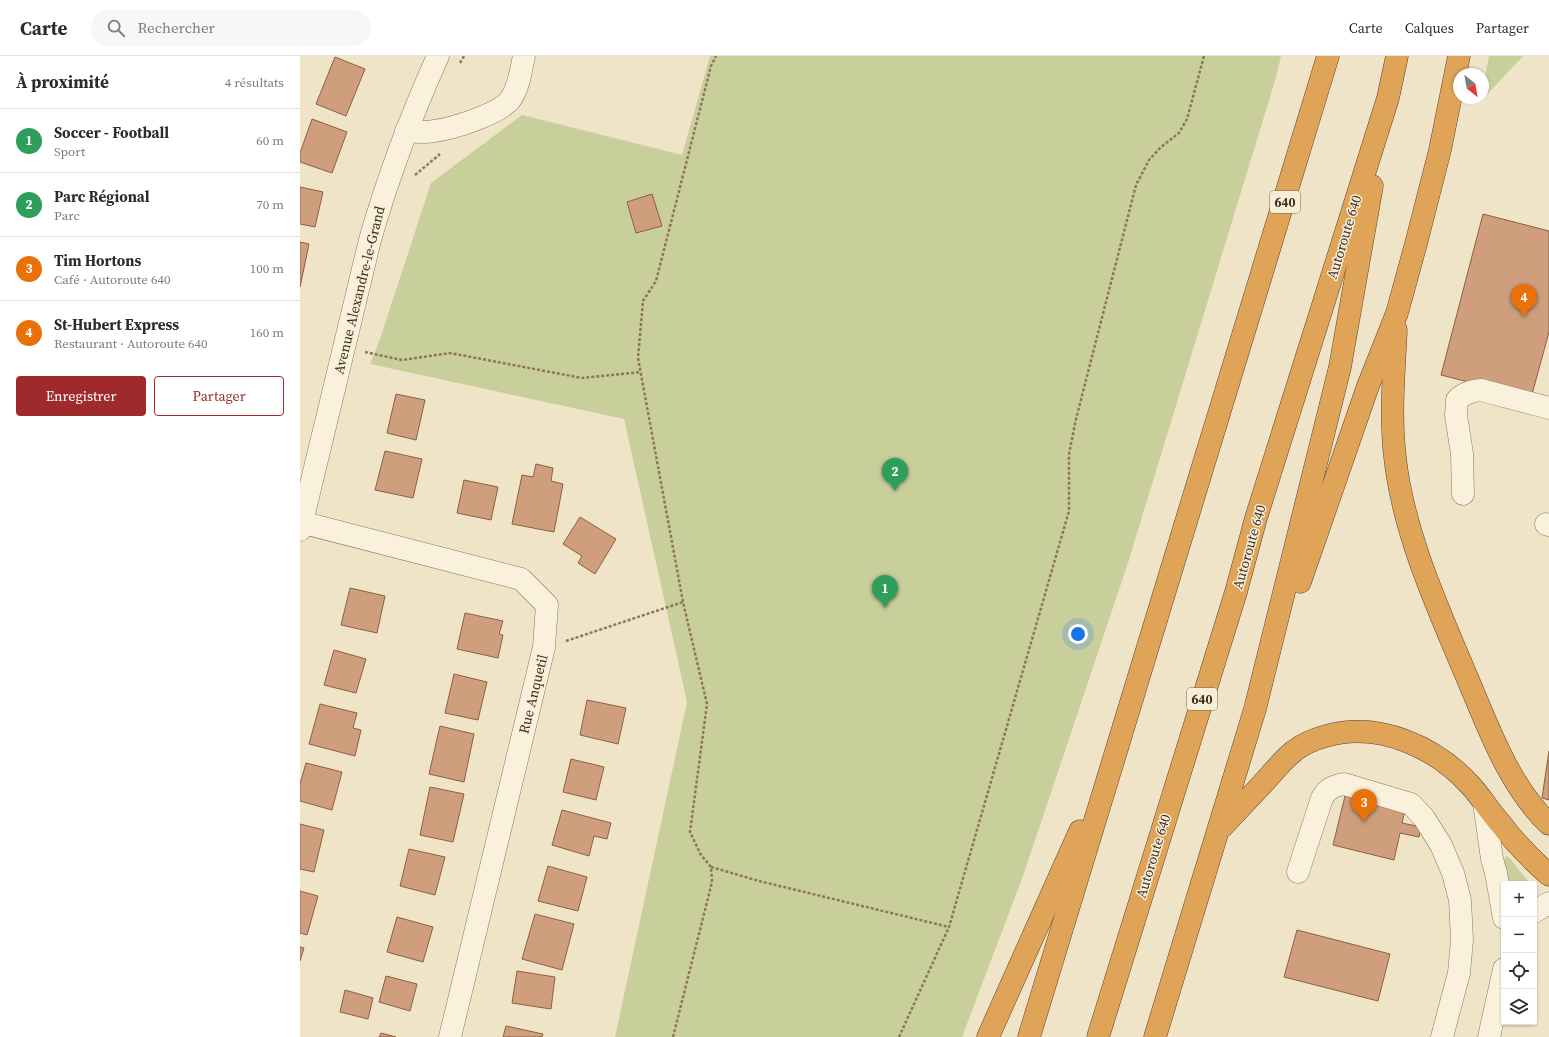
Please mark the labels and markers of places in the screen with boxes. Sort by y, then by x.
pin: 4 [1511,284,1537,317]
pin: 2 [882,458,908,491]
pin: 1 [872,575,898,608]
pin: 3 [1351,789,1377,822]

